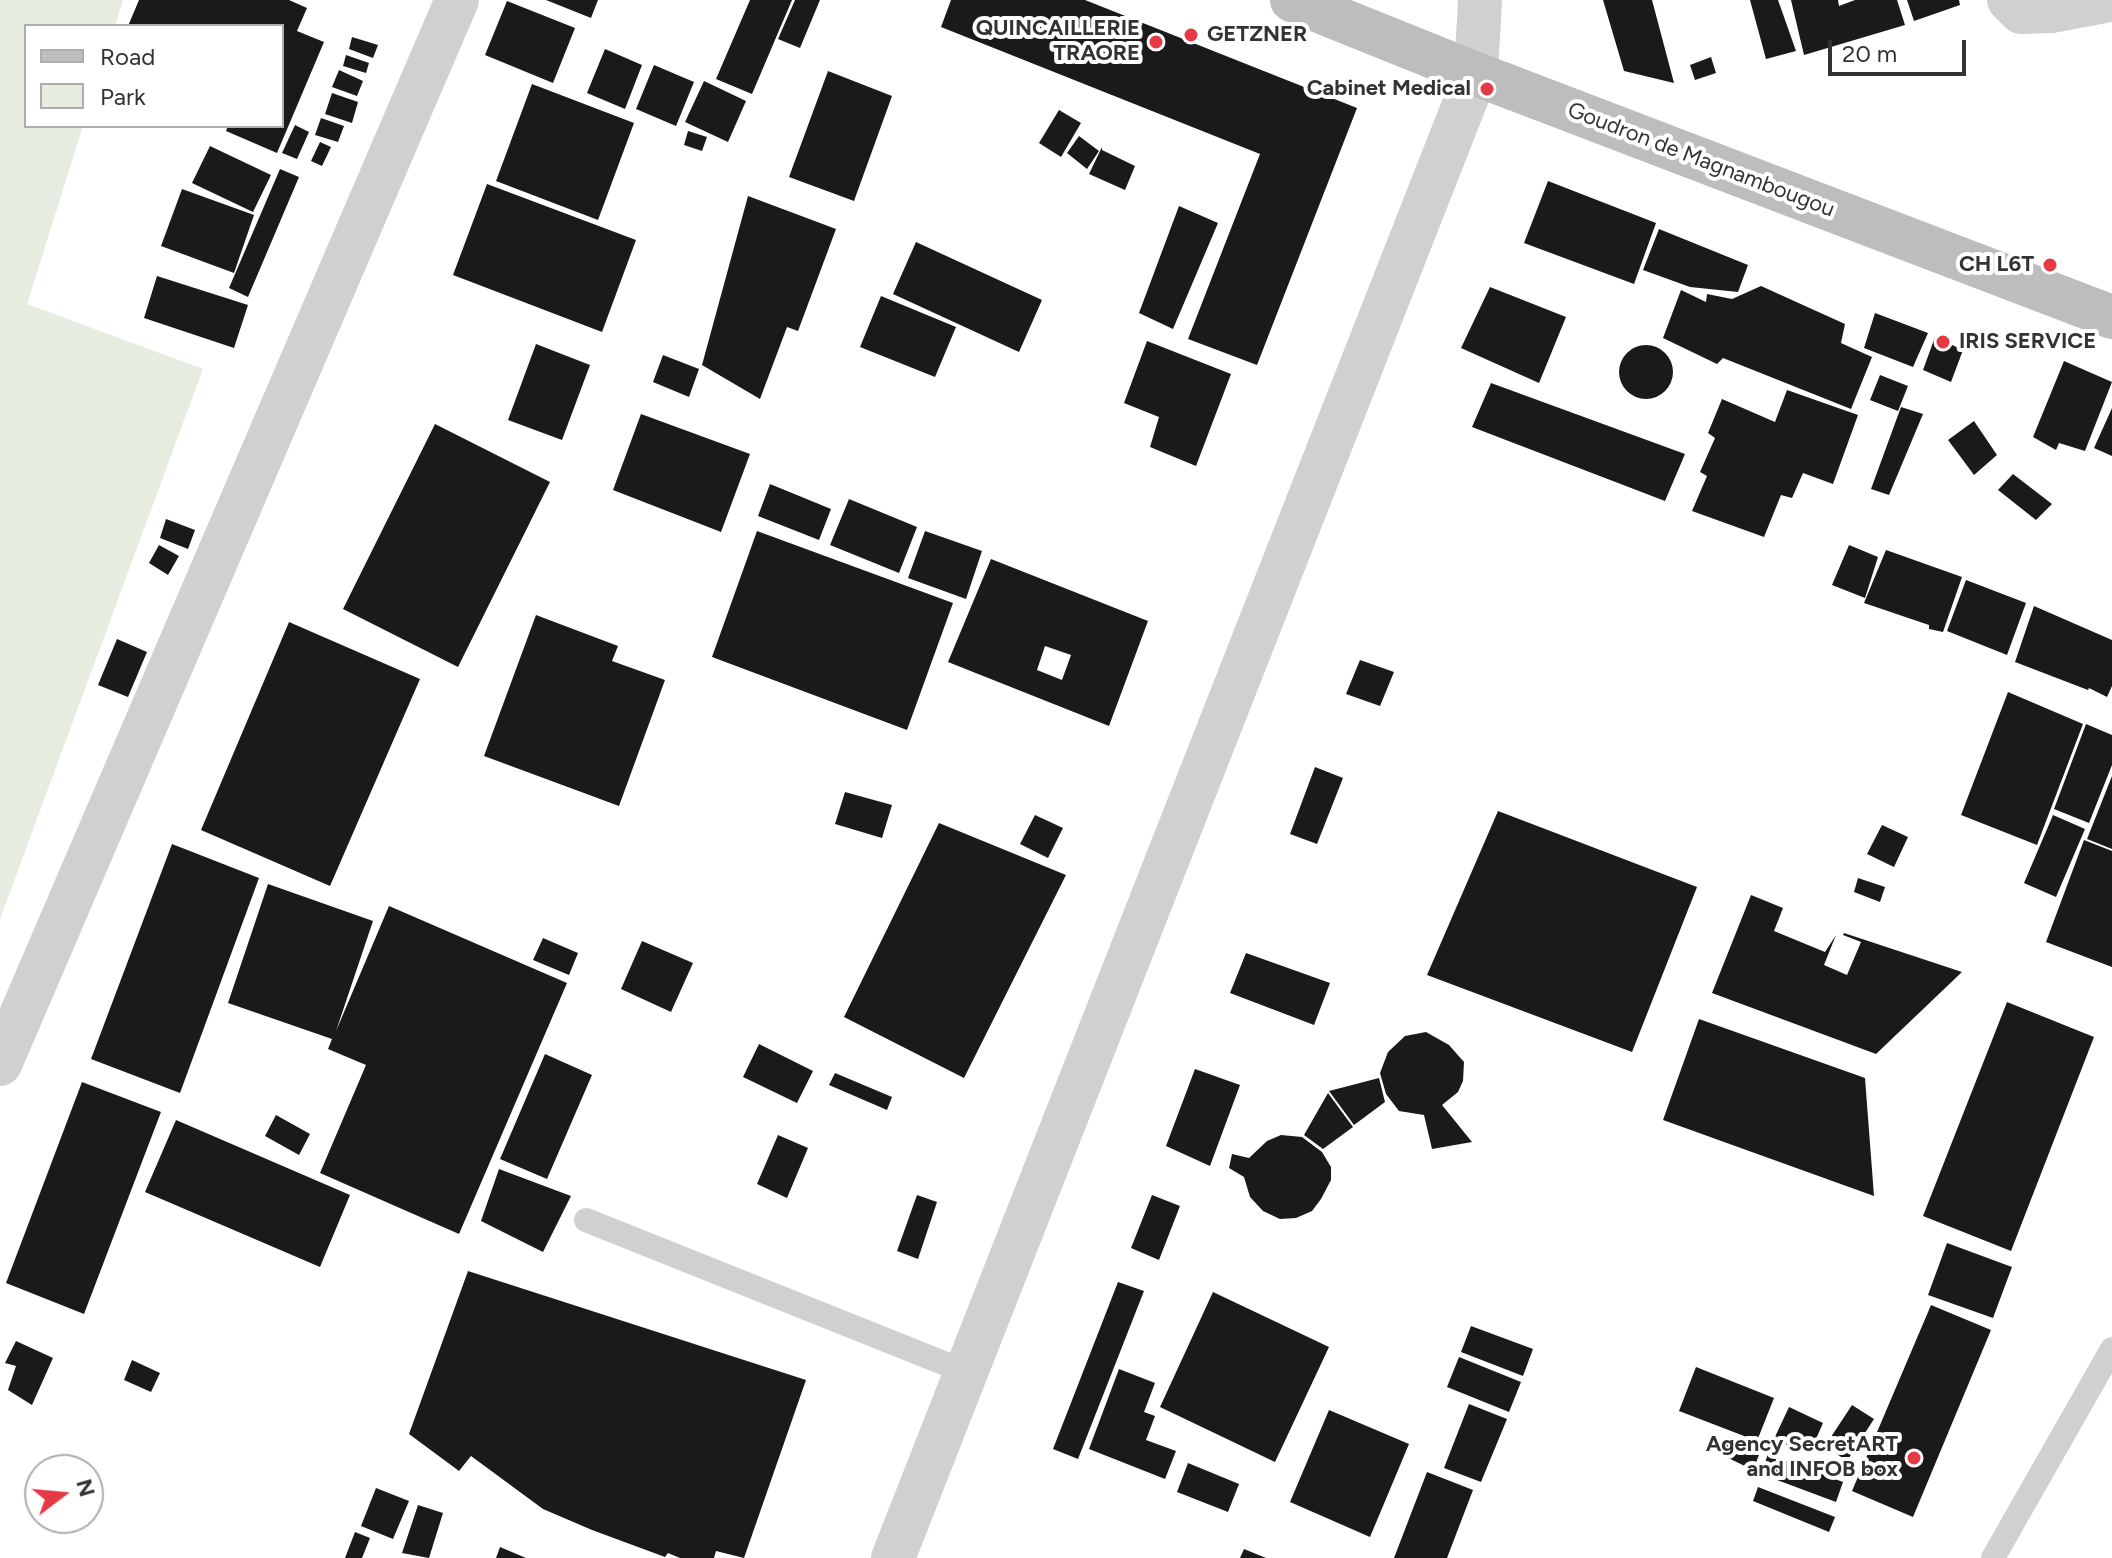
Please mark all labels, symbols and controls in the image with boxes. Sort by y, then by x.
place label: QUINCAILLERIE TRAORE [976,16,1140,68]
place label: GETZNER [1207,22,1307,48]
legend [24,24,284,128]
scale bar [1832,24,1970,74]
marker: GETZNER [1182,26,1200,44]
marker: QUINCAILLERIE TRAORE [1147,33,1165,51]
text: 20 m [1842,39,1897,68]
text: Road [100,42,155,71]
place label: Cabinet Medical [1307,76,1471,102]
marker: Cabinet Medical [1478,80,1496,98]
text: Park [100,82,146,111]
street label: Goudron de Magnambougou [1564,97,1838,223]
place label: CH L6T [1959,252,2034,278]
marker: CH L6T [2041,256,2059,274]
place label: IRIS SERVICE [1959,329,2096,355]
marker: IRIS SERVICE [1934,333,1952,351]
place label: Agency SecretART and INFOB box [1706,1432,1898,1484]
marker: Agency SecretART and INFOB box [1905,1449,1923,1467]
north arrow [24,1454,104,1534]
text: N [70,1476,101,1500]

